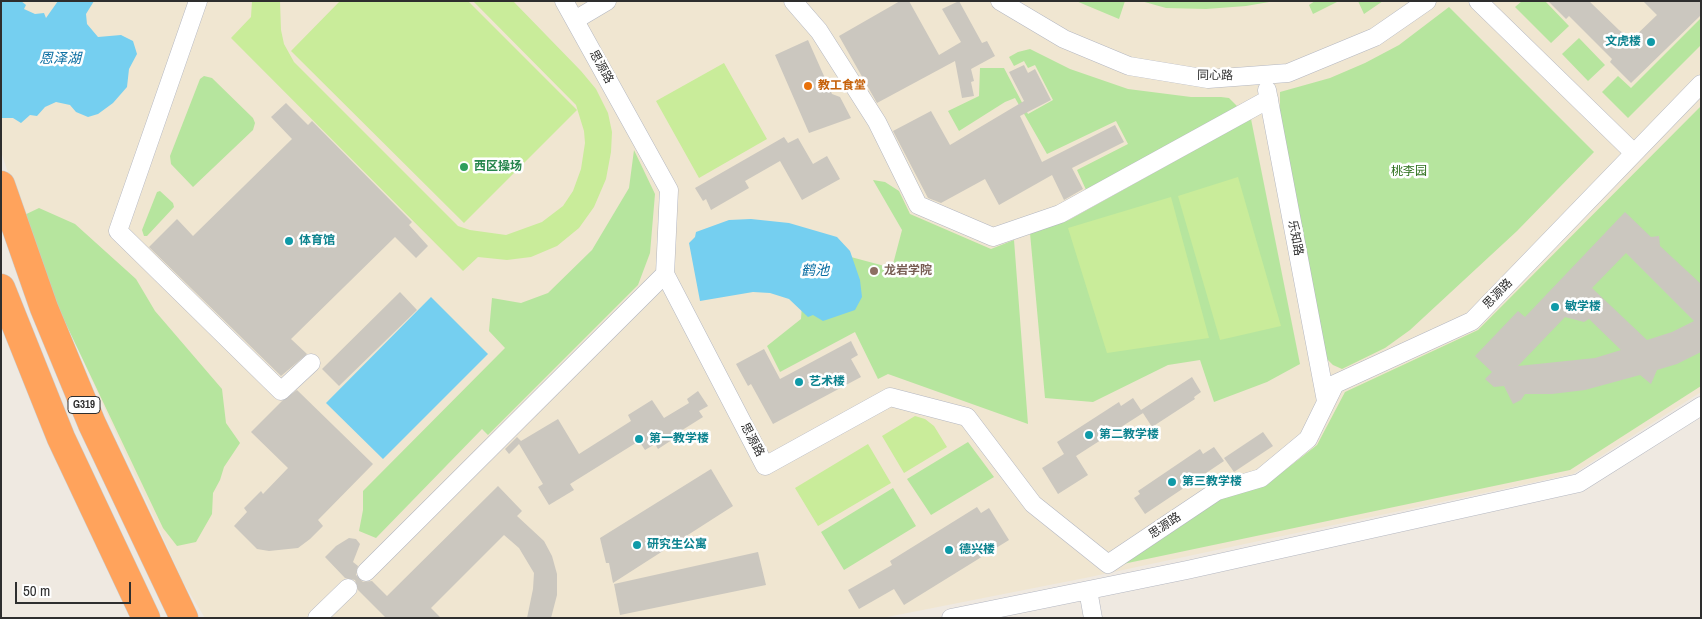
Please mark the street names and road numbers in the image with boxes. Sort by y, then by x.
street label: 思源路 [586,48,616,86]
street label: 同心路 [1197,68,1233,84]
street label: 乐知路 [1284,219,1306,257]
street label: 思源路 [1480,276,1516,312]
road number: G319 [68,396,100,414]
street label: 思源路 [737,421,767,459]
street label: 思源路 [1146,510,1184,542]

